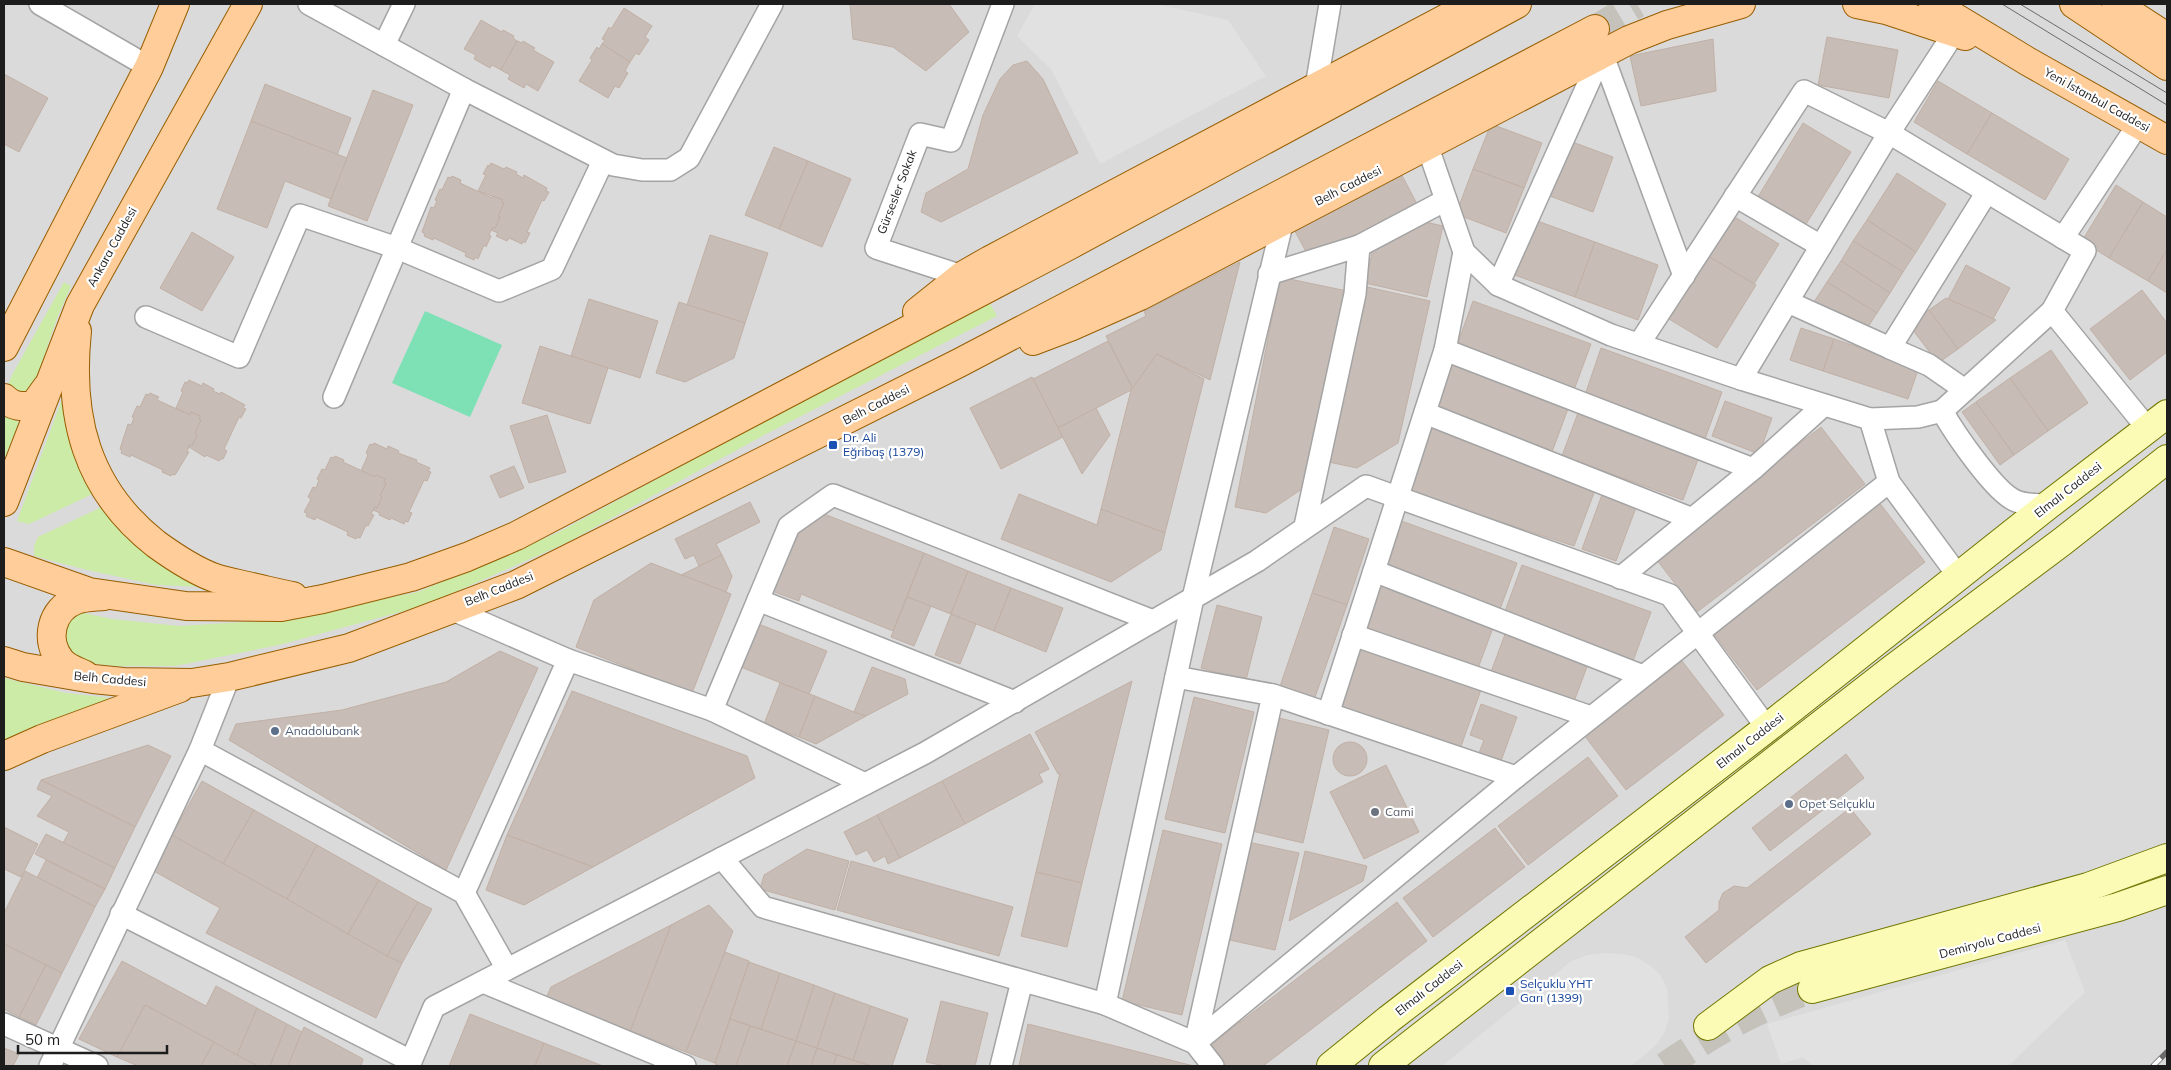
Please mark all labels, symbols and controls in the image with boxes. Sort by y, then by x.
street label: Yeni İstanbul Caddesi [2041,64,2153,135]
street label: Gürsesler Sokak [874,147,920,236]
street label: Belh Caddesi [1312,162,1384,209]
street label: Ankara Caddesi [83,204,140,289]
street label: Belh Caddesi [840,381,912,428]
place label: Dr. Ali Eğribaş (1379) [843,430,924,459]
marker: Dr. Ali Eğribaş (1379) [827,439,839,451]
street label: Elmalı Caddesi [2031,459,2105,521]
street label: Belh Caddesi [462,568,535,609]
street label: Belh Caddesi [73,668,147,689]
street label: Elmalı Caddesi [1713,710,1787,772]
place label: Anadolubank [285,723,360,738]
marker: Anadolubank [269,725,281,737]
place label: Opet Selçuklu [1799,796,1875,811]
marker: Opet Selçuklu [1783,798,1795,810]
place label: Cami [1385,804,1414,819]
marker: Cami [1369,806,1381,818]
street label: Demiryolu Caddesi [1937,920,2042,961]
street label: Elmalı Caddesi [1392,957,1466,1019]
place label: Selçuklu YHT Garı (1399) [1520,976,1593,1005]
marker: Selçuklu YHT Garı (1399) [1504,985,1516,997]
scale bar [18,1022,166,1054]
text: 50 m [25,1030,60,1049]

